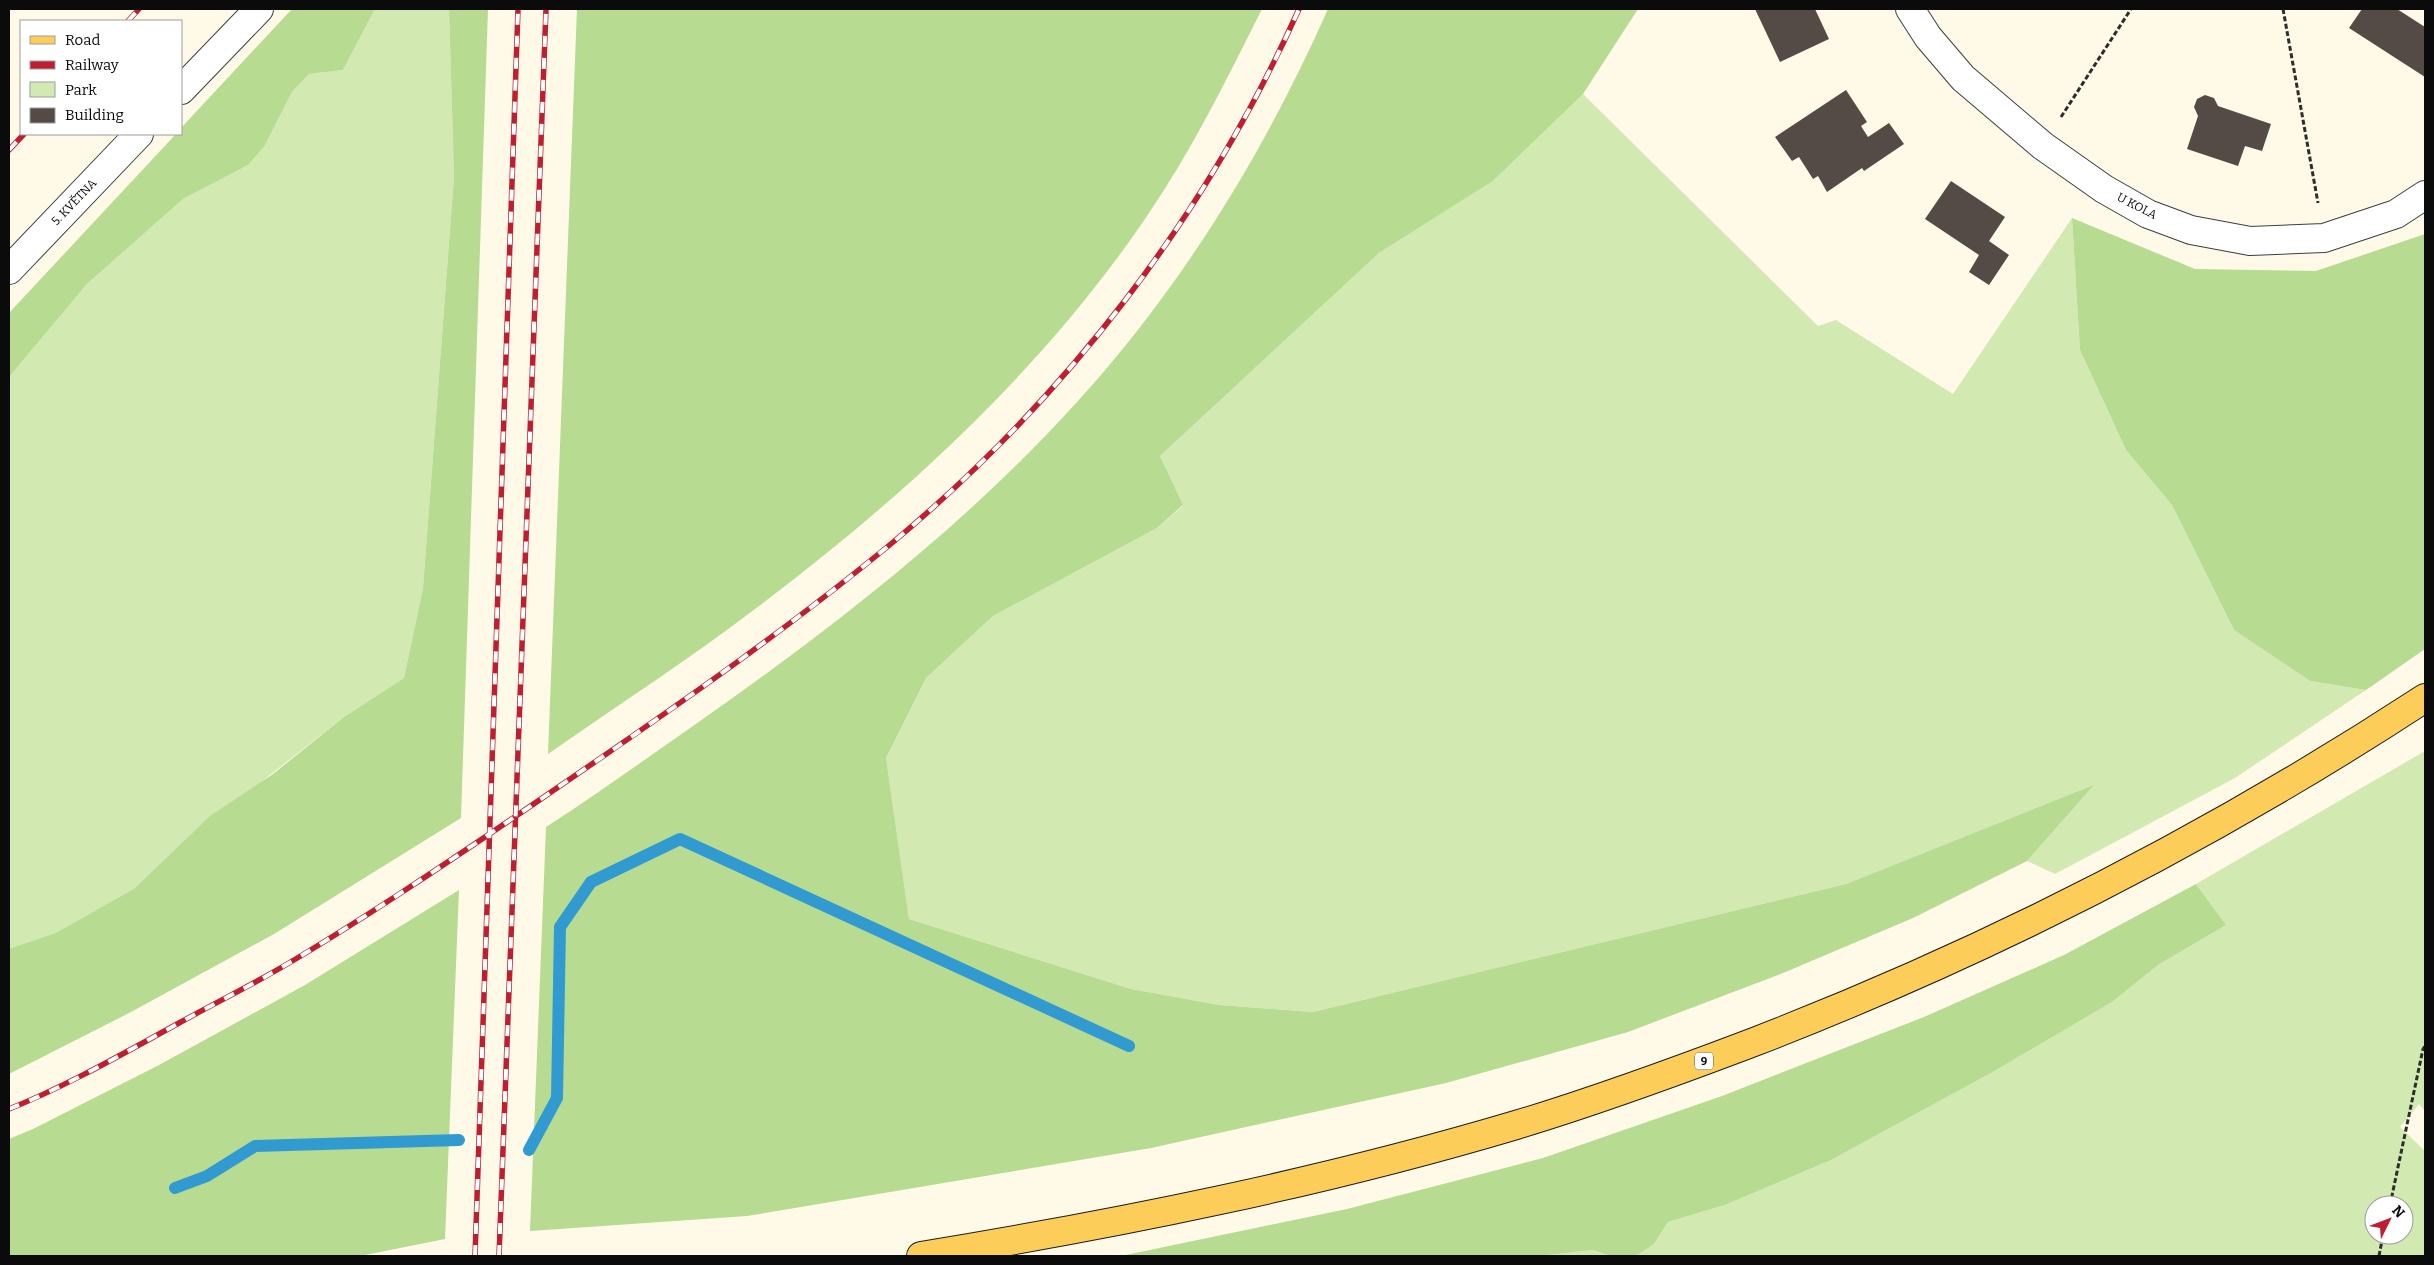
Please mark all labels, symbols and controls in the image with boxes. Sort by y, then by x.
legend [20,20,182,135]
text: Road [65,31,100,49]
text: Railway [65,56,119,74]
text: Park [65,81,97,99]
text: Building [65,106,124,124]
street label: 5. KVĚTNA [48,175,100,228]
street label: U KOLA [2115,190,2160,222]
road number: 9 [1695,1052,1713,1070]
north arrow [2364,1195,2414,1245]
text: N [2388,1202,2408,1221]

